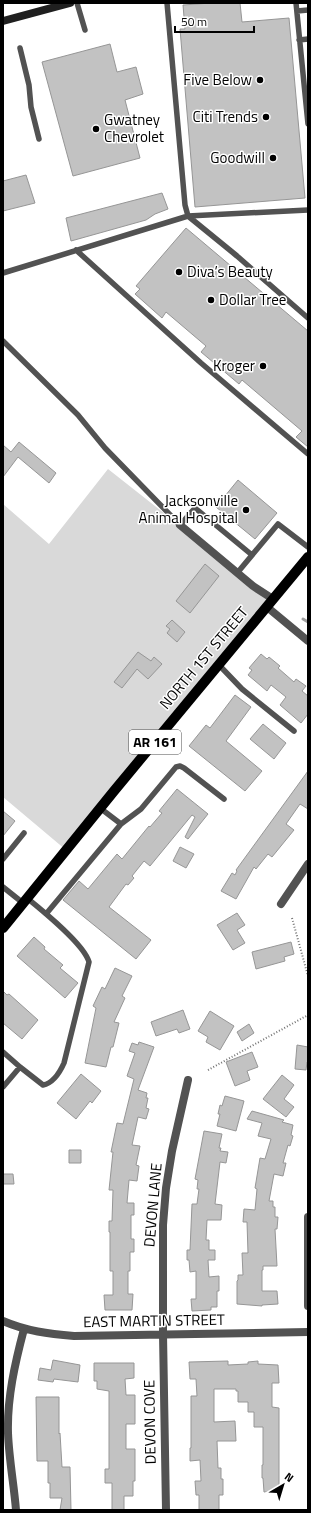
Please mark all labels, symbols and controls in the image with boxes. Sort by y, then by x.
scale bar [175,8,254,34]
text: 50 m [181,12,207,31]
place label: Five Below [183,68,252,91]
marker: Five Below [255,75,265,85]
place label: Citi Trends [193,105,258,128]
place label: Gwatney Chevrolet [104,108,165,148]
marker: Citi Trends [261,112,271,122]
marker: Gwatney Chevrolet [91,124,101,134]
place label: Goodwill [210,146,265,169]
marker: Goodwill [268,153,278,163]
place label: Diva’s Beauty [187,260,273,283]
marker: Diva’s Beauty [174,267,184,277]
place label: Dollar Tree [219,288,286,311]
marker: Dollar Tree [206,295,216,305]
place label: Kroger [213,354,255,377]
marker: Kroger [258,361,268,371]
place label: Jacksonville Animal Hospital [139,489,238,529]
marker: Jacksonville Animal Hospital [241,505,251,515]
street label: NORTH 1ST STREET [154,601,254,714]
road number: AR 161 [129,730,181,754]
street label: DEVON LANE [137,1162,168,1248]
street label: EAST MARTIN STREET [83,1308,225,1333]
street label: DEVON COVE [137,1380,162,1465]
north arrow [263,1465,303,1505]
text: N [281,1468,297,1486]

